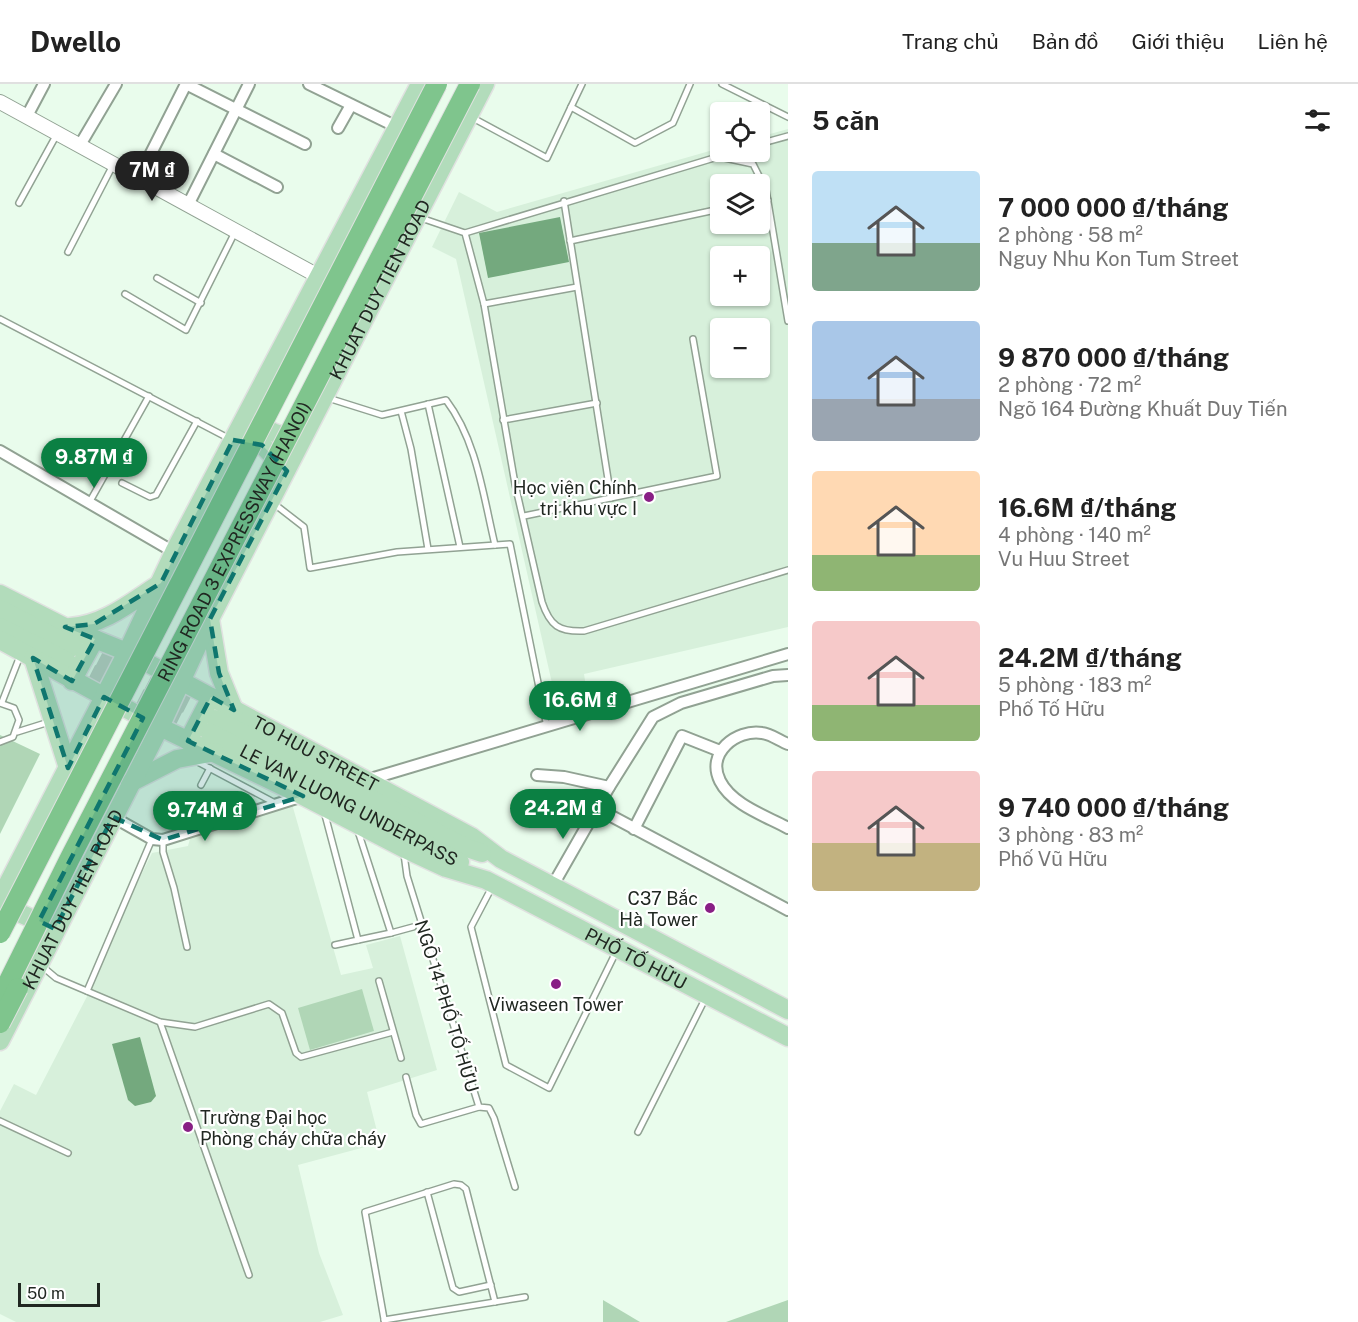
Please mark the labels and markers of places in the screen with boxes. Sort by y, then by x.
pin: 7M ₫ [116,151,188,202]
pin: 9.87M ₫ [39,438,149,489]
place label: Học viện Chính trị khu vực I [513,477,637,519]
marker: Học viện Chính trị khu vực I [642,490,656,504]
pin: 16.6M ₫ [525,681,635,732]
pin: 24.2M ₫ [508,789,618,840]
pin: 9.74M ₫ [150,791,260,842]
place label: C37 Bắc Hà Tower [619,888,698,930]
marker: C37 Bắc Hà Tower [703,901,717,915]
marker: Viwaseen Tower [549,977,563,991]
place label: Viwaseen Tower [488,994,624,1015]
place label: Trường Đại học Phòng cháy chữa cháy [200,1107,387,1149]
marker: Trường Đại học Phòng cháy chữa cháy [181,1120,195,1134]

